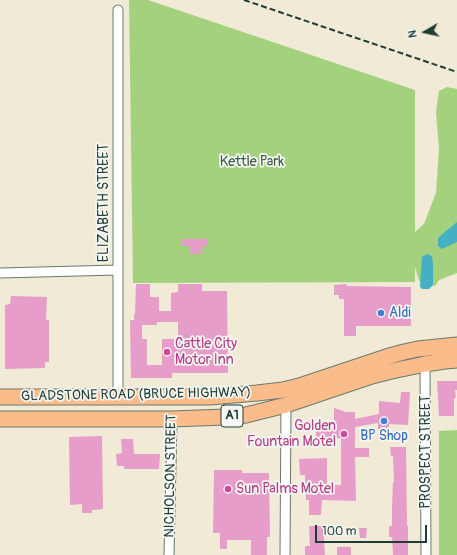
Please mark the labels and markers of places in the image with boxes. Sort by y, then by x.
place label: Aldi [389,305,411,321]
marker: Aldi [376,308,386,318]
place label: Cattle City Motor Inn [175,336,237,368]
marker: Cattle City Motor Inn [162,347,172,357]
marker: BP Shop [379,416,389,426]
place label: Golden Fountain Motel [247,418,336,450]
place label: BP Shop [360,428,408,444]
marker: Golden Fountain Motel [339,429,349,439]
place label: Sun Palms Motel [236,481,334,497]
marker: Sun Palms Motel [223,484,233,494]

